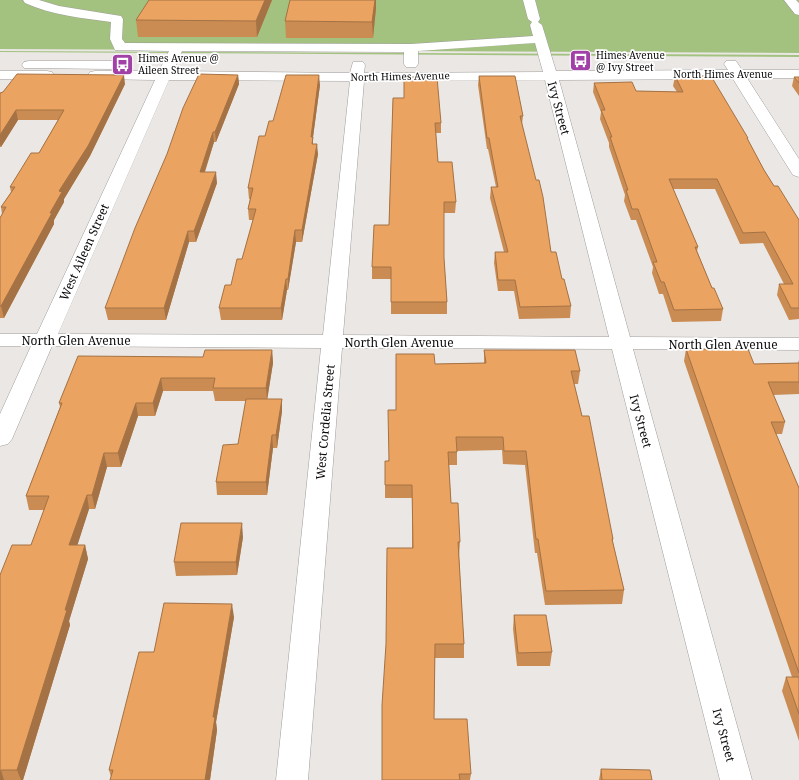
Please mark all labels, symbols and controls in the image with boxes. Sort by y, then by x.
bus stop icon: Himes Avenue @ Ivy Street [568,48,594,74]
place label: Himes Avenue @ Ivy Street [596,48,665,74]
bus stop icon: Himes Avenue @ Aileen Street [109,51,135,77]
place label: Himes Avenue @ Aileen Street [138,51,219,77]
street label: North Himes Avenue [673,67,773,81]
street label: North Himes Avenue [350,68,450,84]
street label: Ivy Street [544,79,574,137]
street label: West Aileen Street [55,201,113,303]
street label: North Glen Avenue [21,332,131,349]
street label: North Glen Avenue [344,334,454,351]
street label: North Glen Avenue [668,336,778,353]
street label: West Cordelia Street [311,364,339,480]
street label: Ivy Street [626,392,656,450]
street label: Ivy Street [709,706,739,764]

